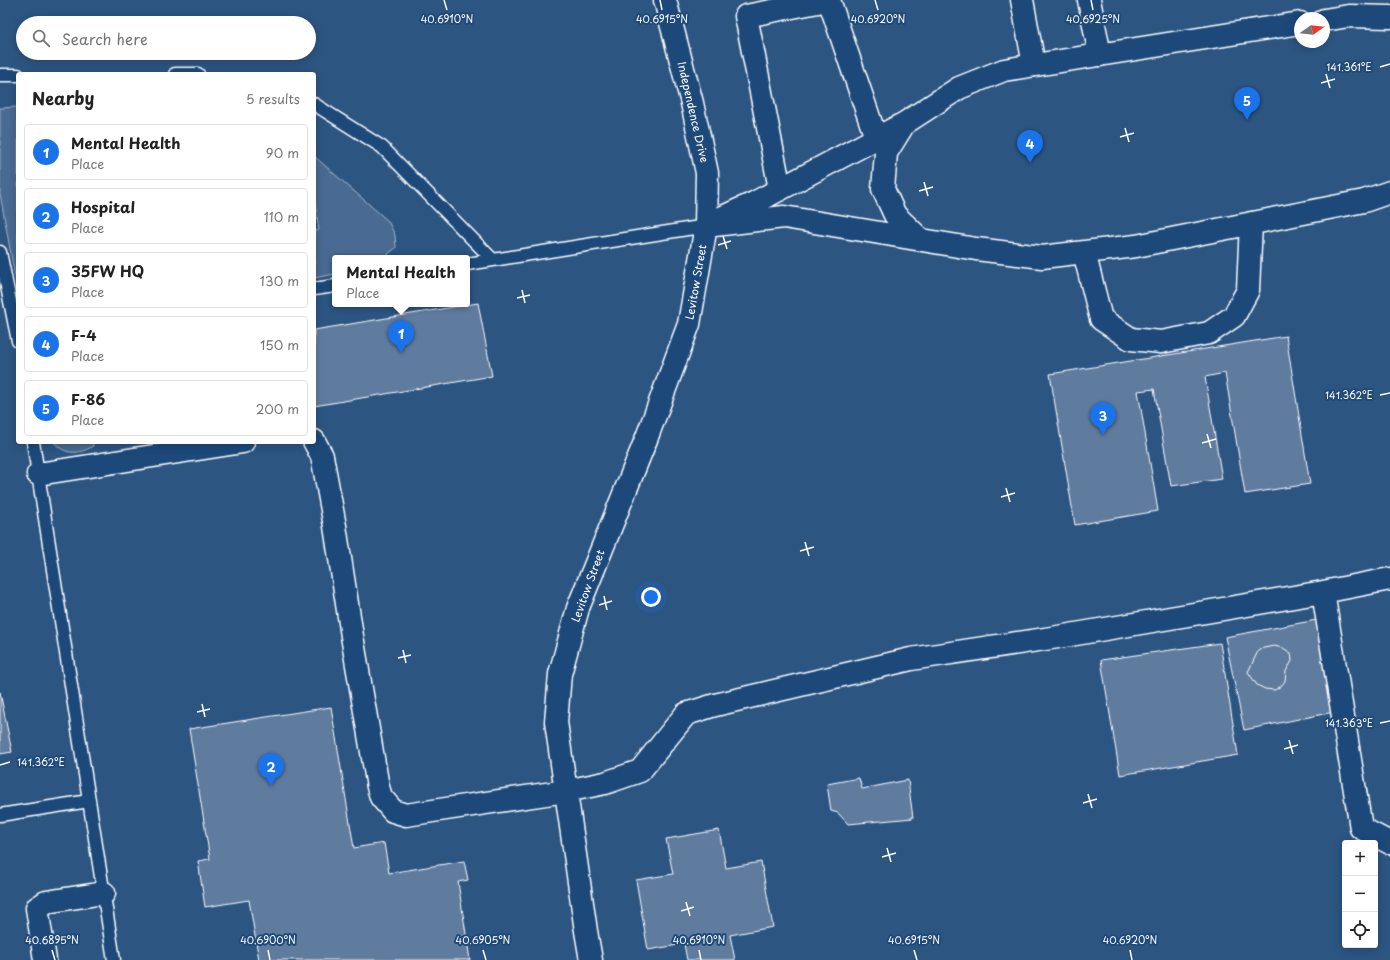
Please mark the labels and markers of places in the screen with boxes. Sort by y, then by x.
pin: 5 [1234,87,1260,120]
pin: 4 [1017,130,1043,163]
pin: 1 [388,320,414,353]
pin: 3 [1090,402,1116,435]
pin: 2 [258,753,284,786]

